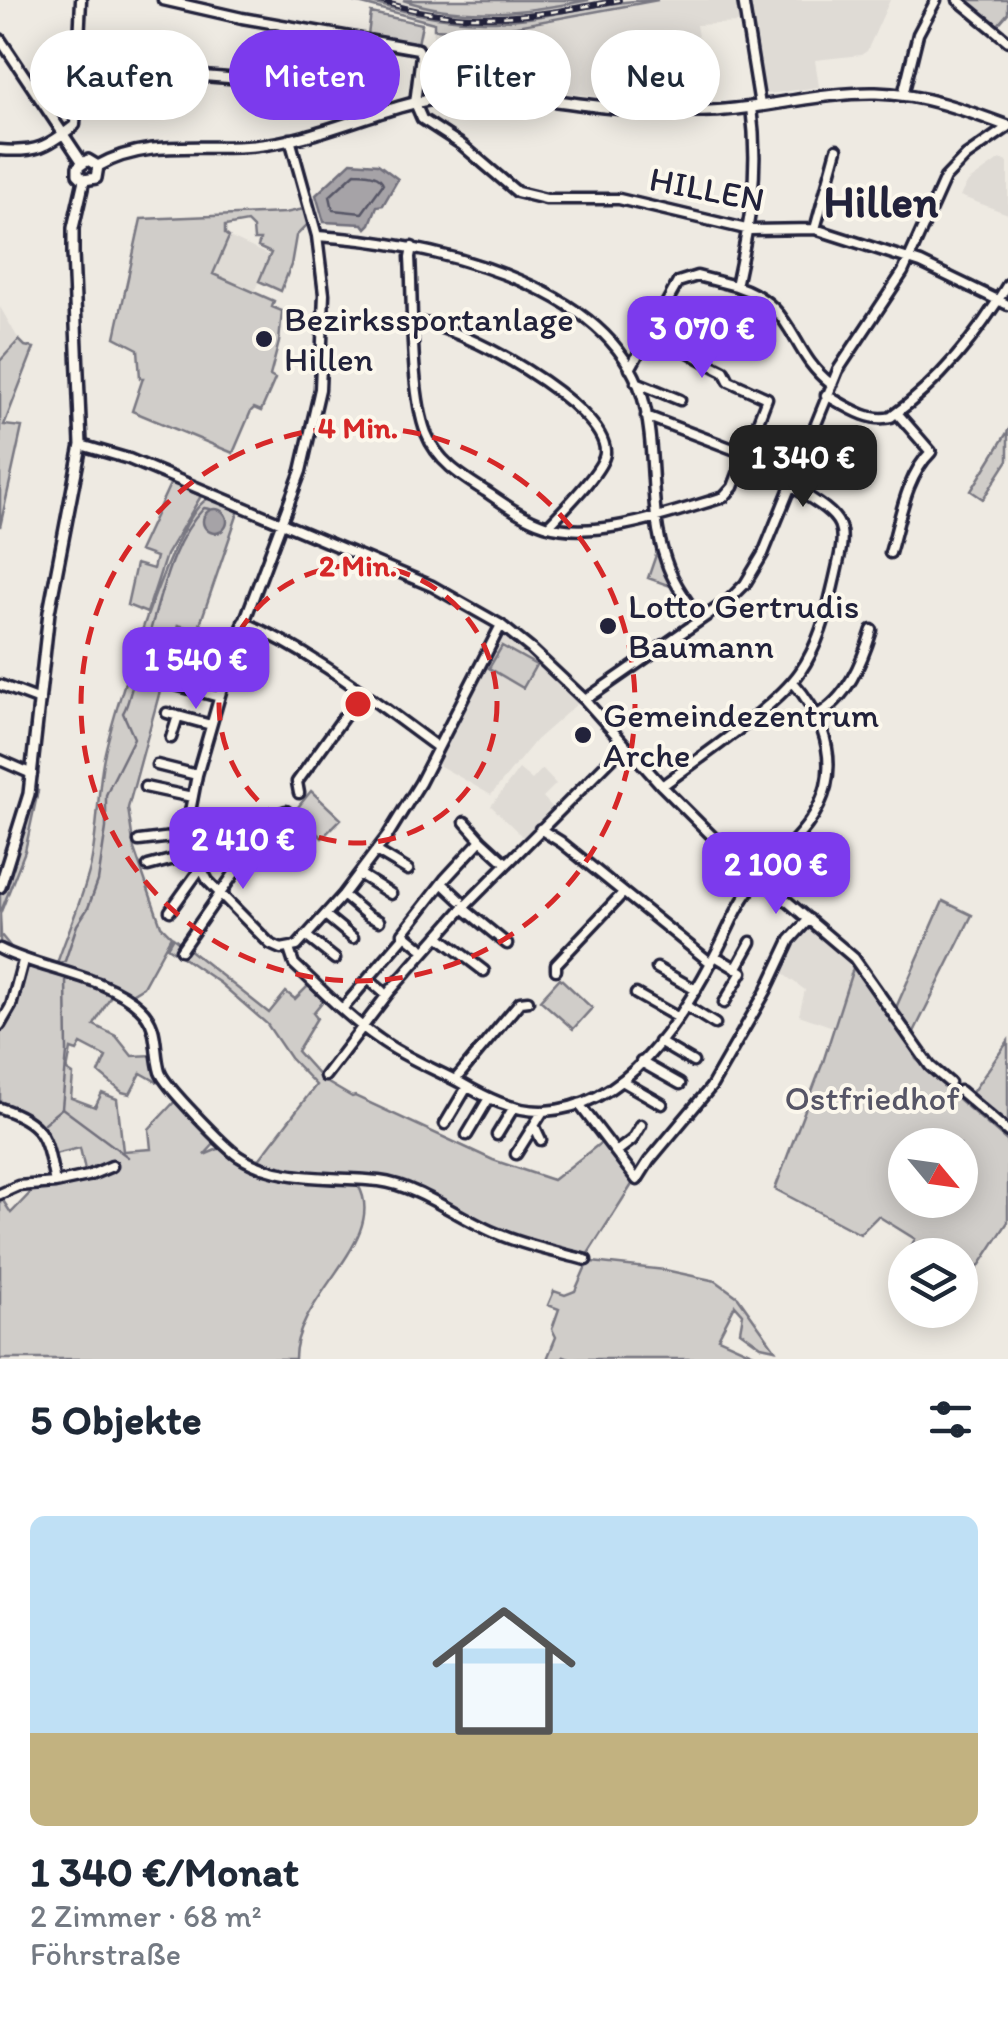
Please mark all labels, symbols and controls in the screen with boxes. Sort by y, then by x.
chip: Kaufen [30,30,209,120]
chip: Mieten [229,30,400,120]
chip: Filter [420,30,571,120]
chip: Neu [591,30,720,120]
street label: HILLEN [646,157,768,221]
district label: Hillen [823,174,939,228]
pin: 3 070 € [610,296,794,381]
place label: Bezirkssportanlage Hillen [284,298,574,380]
text: 3 070 € [649,309,755,347]
marker: Bezirkssportanlage Hillen [253,328,275,350]
text: 4 Min. [318,409,398,446]
pin: 1 340 € [711,425,895,510]
text: 1 340 € [751,438,855,476]
text: 2 Min. [319,547,397,584]
place label: Lotto Gertrudis Baumann [628,585,859,667]
marker: Lotto Gertrudis Baumann [597,615,619,637]
pin: 1 540 € [104,627,288,712]
text: 1 540 € [144,640,248,678]
centre of rings [340,686,376,722]
place label: Gemeindezentrum Arche [603,694,879,776]
marker: Gemeindezentrum Arche [572,724,594,746]
pin: 2 410 € [151,807,335,892]
text: 2 410 € [191,820,295,858]
pin: 2 100 € [684,832,868,917]
text: 2 100 € [724,845,828,883]
park label: Ostfriedhof [784,1077,960,1119]
north arrow [888,1128,978,1218]
map controls [888,1128,978,1328]
button: layers [888,1238,978,1328]
icon: filters [923,1392,978,1447]
text: 5 Objekte [30,1394,202,1445]
icon: home [414,1581,594,1761]
text: 1 340 €/Monat [30,1846,299,1897]
text: 2 Zimmer · 68 m² [30,1897,262,1935]
text: Föhrstraße [30,1935,181,1973]

